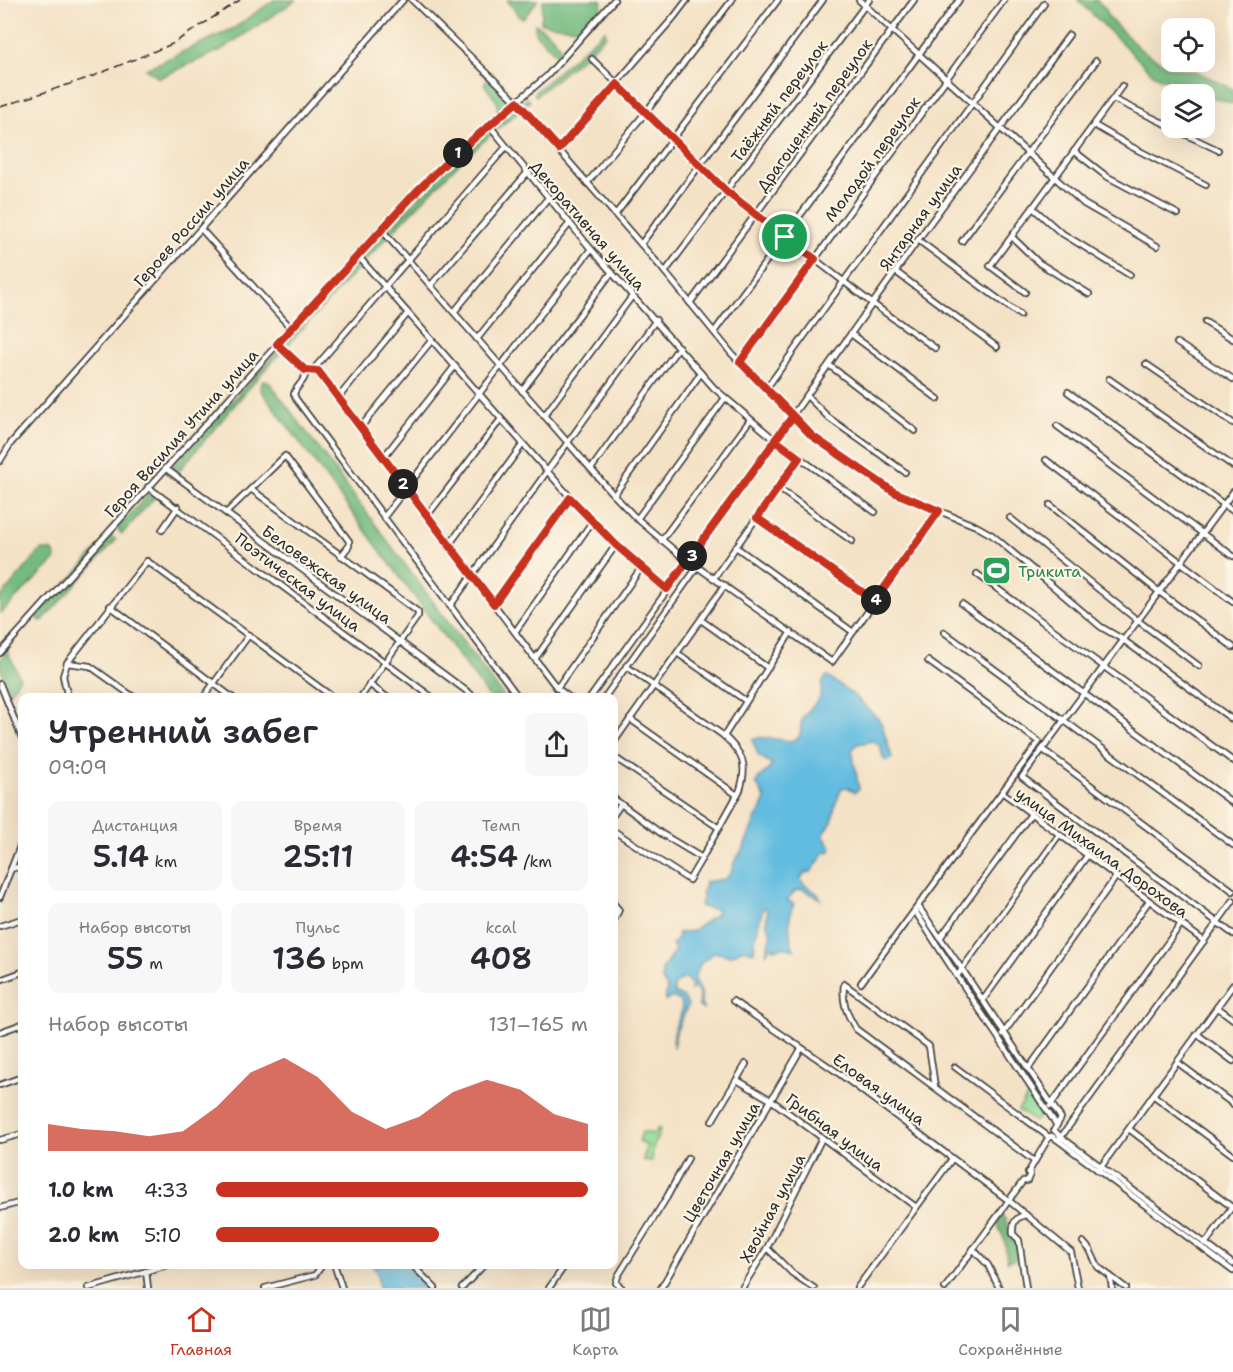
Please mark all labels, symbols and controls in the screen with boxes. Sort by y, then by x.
map controls [1161,18,1215,138]
button: locate [1161,18,1215,72]
street label: Драгоценный переулок [752,34,877,196]
street label: Таёжный переулок [726,35,833,167]
button: layers [1161,84,1215,138]
street label: Молодой переулок [820,92,925,226]
pin: 1 [443,138,473,168]
text: 1 [454,142,462,163]
street label: Героев России улица [129,153,254,292]
street label: Декоративная улица [525,156,650,295]
street label: Янтарная улица [874,160,966,275]
pin [759,211,810,262]
icon: arrive [768,220,801,253]
street label: Героя Василия Утина улица [100,345,263,522]
pin: 2 [388,469,418,499]
text: 2 [397,473,409,494]
street label: Беловежская улица [258,520,396,629]
street label: Поэтическая улица [231,528,365,637]
pin: 3 [677,541,707,571]
text: 3 [686,545,698,566]
sports icon: Трикита [981,555,1013,587]
place label: Трикита [1018,561,1081,582]
pin: 4 [861,585,891,615]
text: 4 [870,589,882,610]
text: Утренний забег [48,709,318,754]
button: share [525,713,588,776]
text: 09:09 [48,754,107,780]
street label: улица Михаила Дорохова [1011,782,1192,922]
text: Дистанция [92,815,178,836]
text: Время [294,815,342,836]
text: Темп [482,815,520,836]
text: 5.14 [93,836,149,877]
text: 25:11 [282,836,354,877]
text: 4:54 [450,836,518,877]
text: km [149,851,177,872]
text: /km [518,851,552,872]
text: Набор высоты [79,917,191,938]
text: Пульс [296,917,340,938]
text: kcal [485,917,517,938]
text: 55 [107,938,144,979]
text: 136 [272,938,326,979]
text: 408 [470,938,532,979]
text: m [144,953,163,974]
text: bpm [326,953,364,974]
text: Набор высоты [48,1011,188,1037]
text: 131–165 m [488,1011,588,1037]
street label: Еловая улица [828,1049,929,1130]
street label: Грибная улица [782,1089,888,1176]
street label: Цветочная улица [678,1098,765,1226]
street label: Хвойная улица [735,1150,810,1266]
text: 1.0 km [48,1177,113,1203]
text: 4:33 [144,1177,188,1203]
text: 2.0 km [48,1222,119,1248]
text: 5:10 [144,1222,181,1248]
tab: Главная [170,1303,232,1360]
tab: Карта [572,1303,618,1360]
tab: Сохранённые [958,1303,1063,1360]

